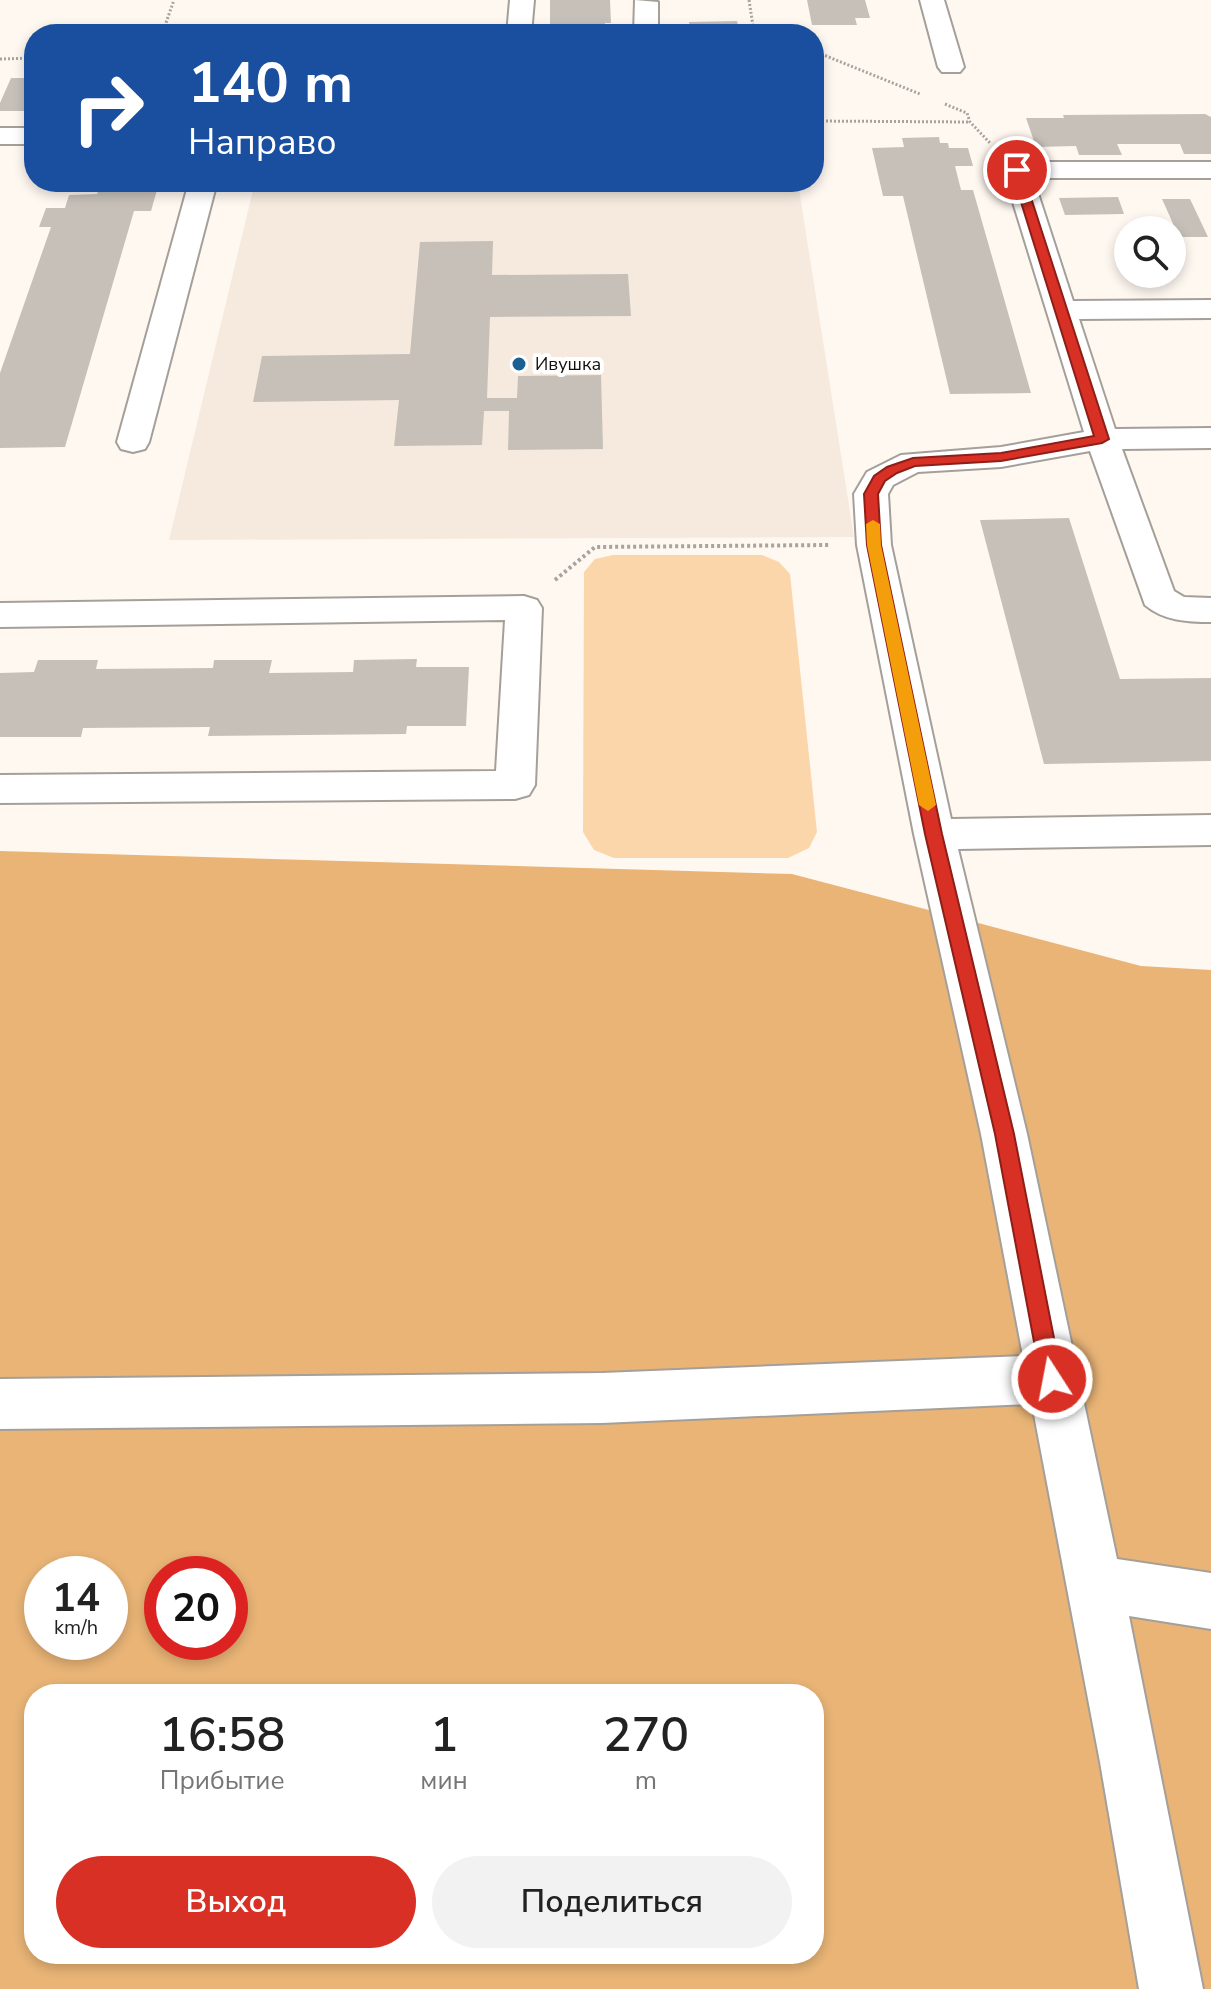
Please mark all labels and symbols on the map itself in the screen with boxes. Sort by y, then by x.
pin [983,136,1051,204]
place label: Ивушка [535,352,601,376]
marker: Ивушка [510,355,528,373]
position arrow [1010,1337,1094,1421]
speed limit sign: 20 [144,1556,248,1660]

